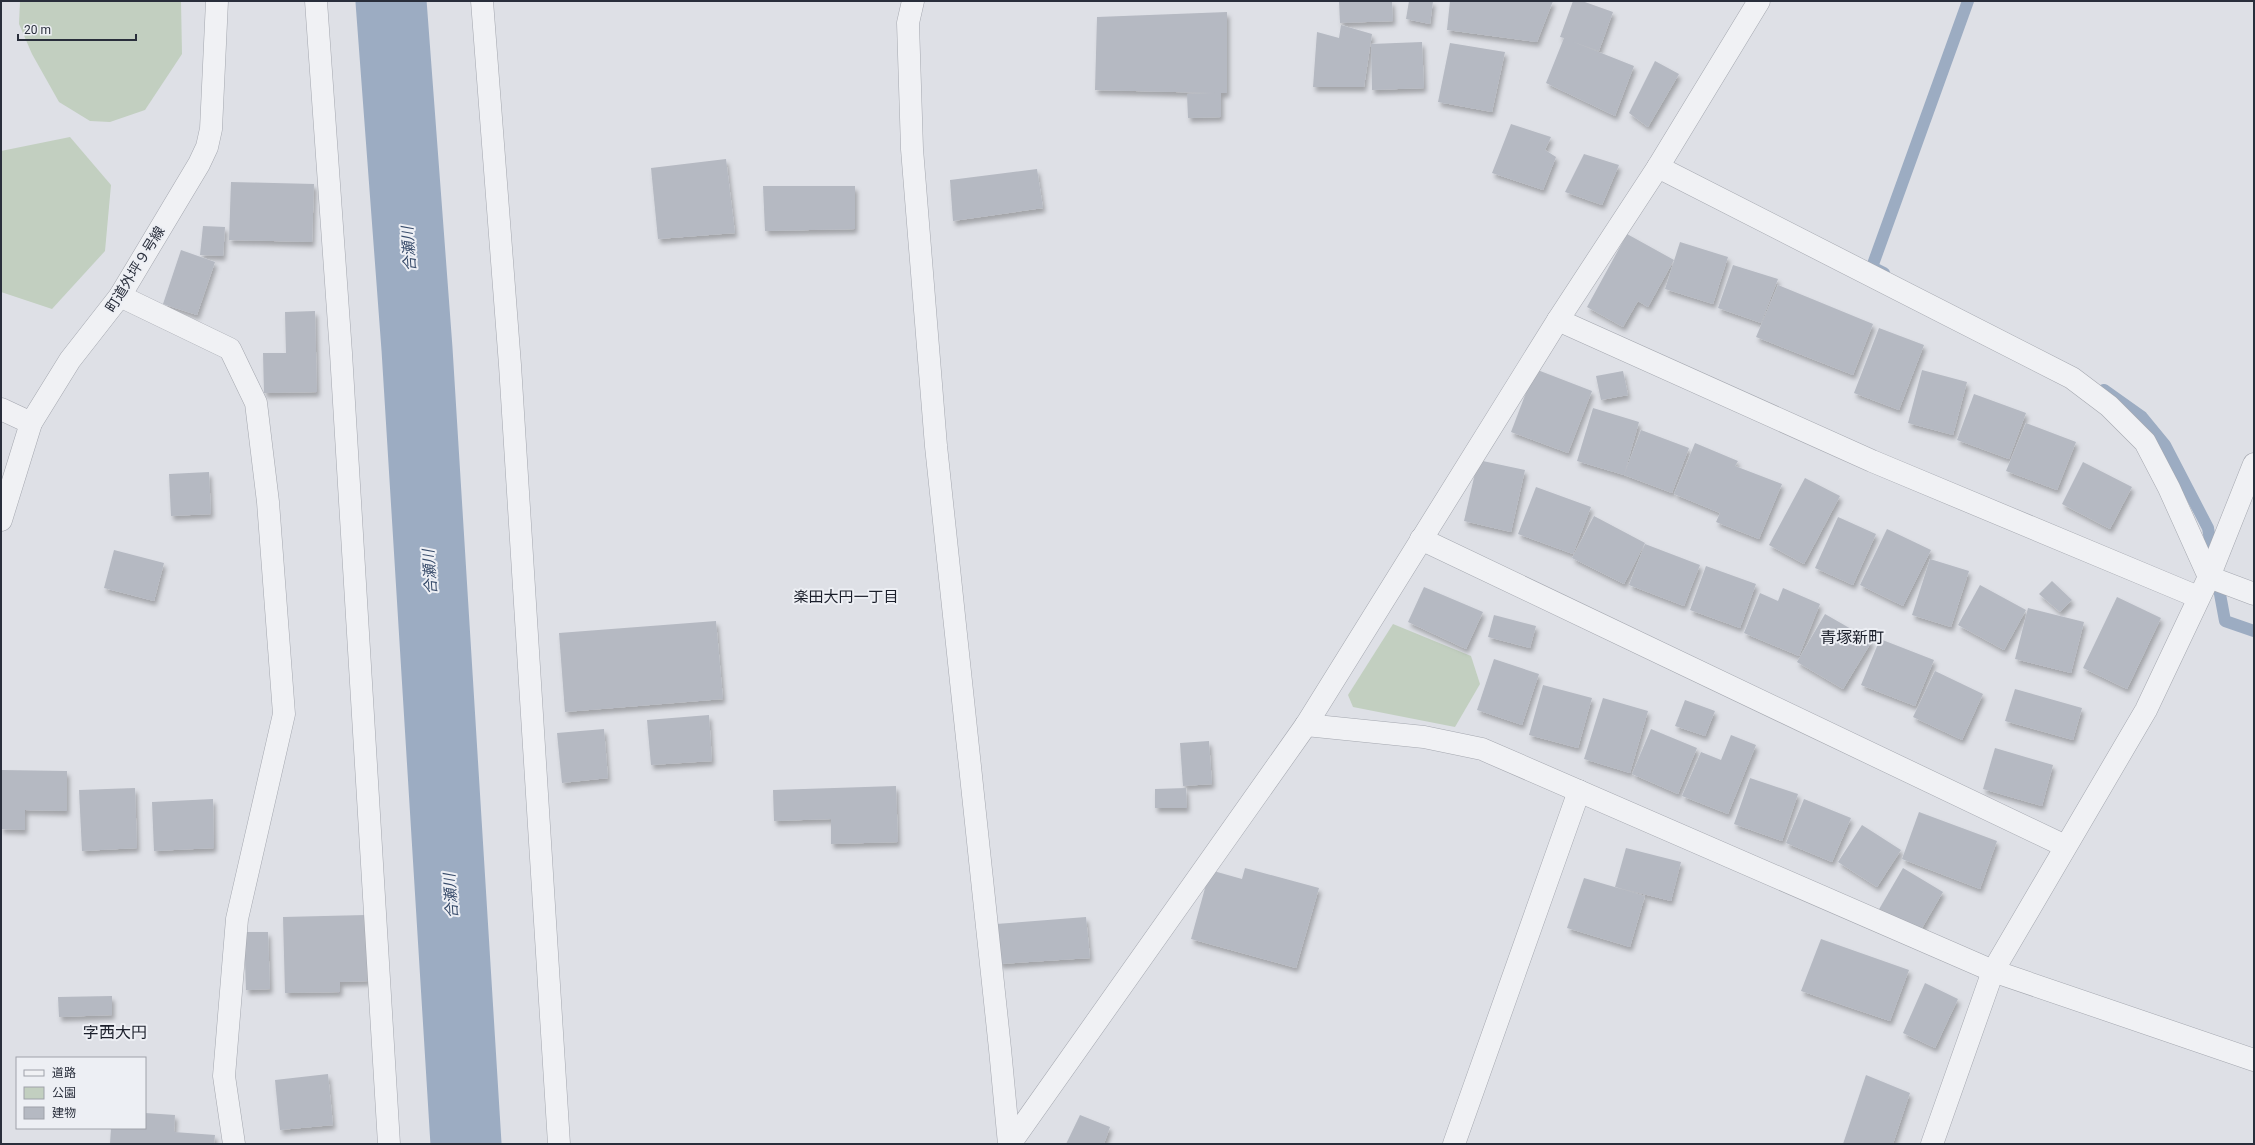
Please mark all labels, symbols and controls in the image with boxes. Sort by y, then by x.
scale bar [18,16,136,42]
text: 20 m [24,23,51,37]
street label: 町道外坪９号線 [102,223,168,315]
water label: 合瀬川 [398,224,420,272]
water label: 合瀬川 [419,547,441,595]
district label: 楽田大円一丁目 [793,588,899,606]
district label: 青塚新町 [1820,628,1884,647]
water label: 合瀬川 [440,871,462,919]
district label: 字西大円 [83,1023,147,1042]
legend [16,1057,146,1129]
text: 道路 [52,1066,76,1080]
text: 公園 [52,1086,76,1100]
text: 建物 [52,1106,76,1120]

